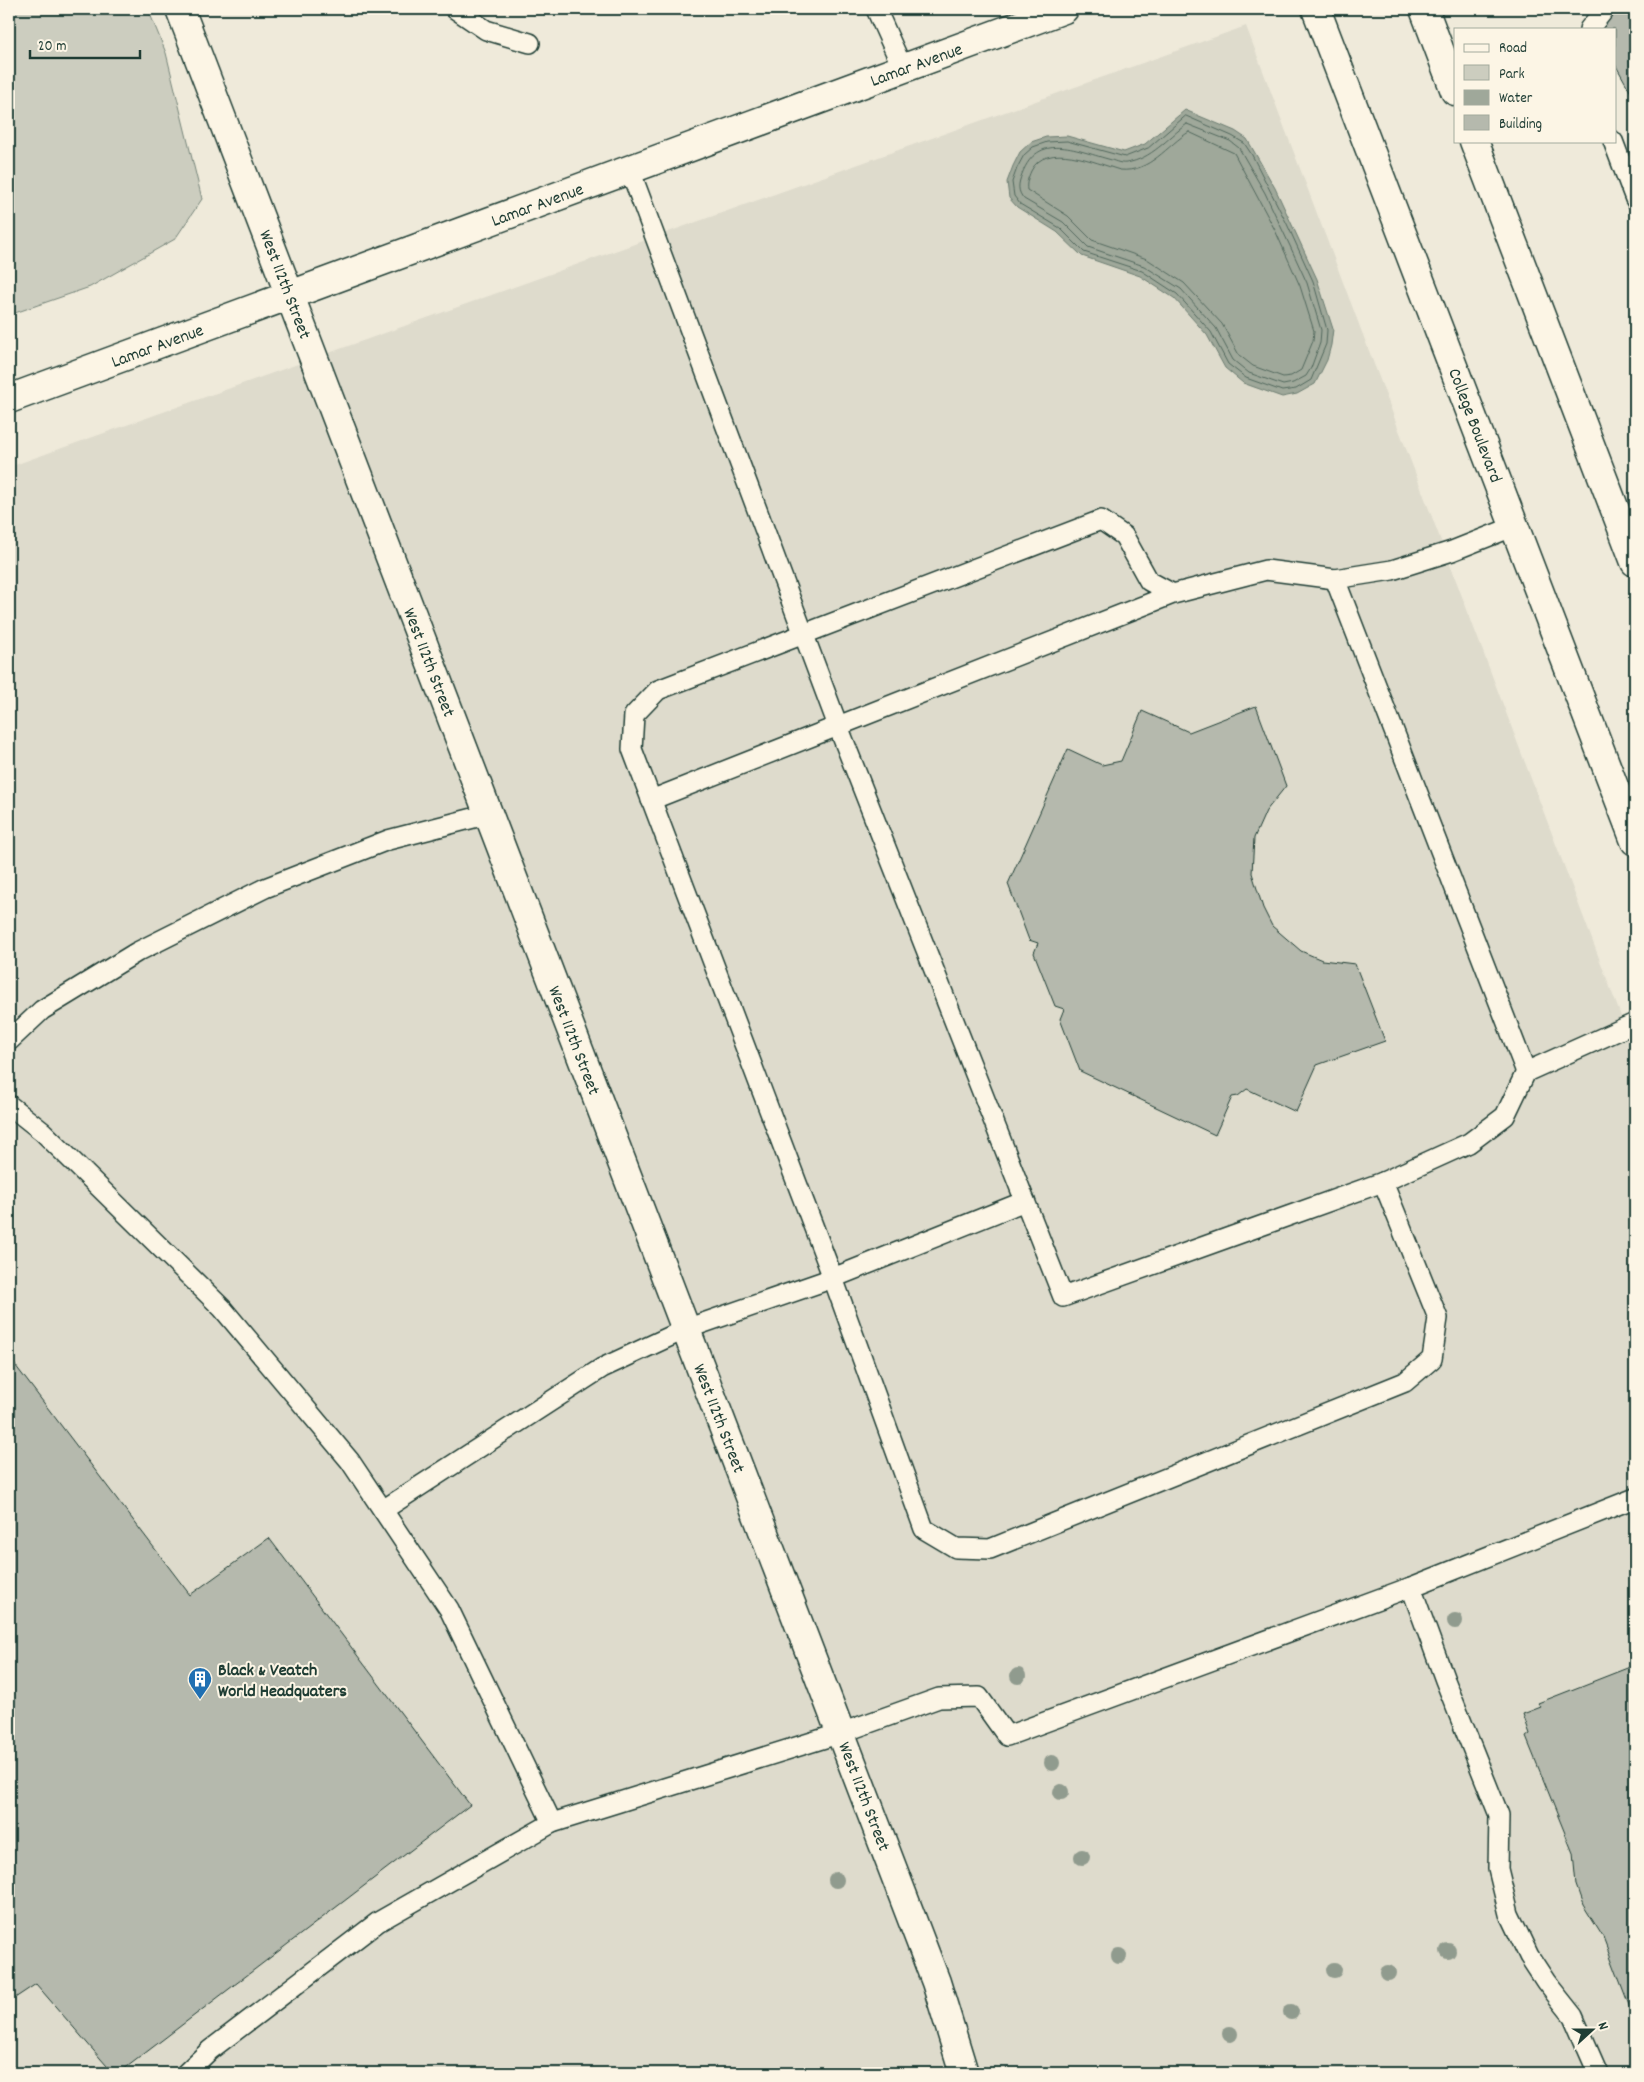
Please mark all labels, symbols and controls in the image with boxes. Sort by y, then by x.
scale bar [30,28,140,60]
legend [1454,28,1616,142]
text: 20 m [38,36,66,58]
street label: Lamar Avenue [867,38,967,95]
text: Road [1499,38,1527,60]
text: Park [1499,64,1525,86]
text: Water [1499,88,1533,110]
text: Building [1499,114,1542,136]
street label: Lamar Avenue [488,178,588,235]
street label: West 112th Street [251,227,316,343]
street label: Lamar Avenue [108,319,208,376]
street label: College Boulevard [1440,365,1507,487]
street label: West 112th Street [395,605,460,721]
street label: West 112th Street [540,983,605,1099]
street label: West 112th Street [685,1361,750,1477]
place label: Black & Veatch World Headquaters [218,1659,347,1705]
building icon: Black & Veatch World Headquaters [187,1666,213,1700]
street label: West 112th Street [830,1739,895,1855]
north arrow [1566,2004,1616,2054]
text: N [1592,2019,1613,2033]

